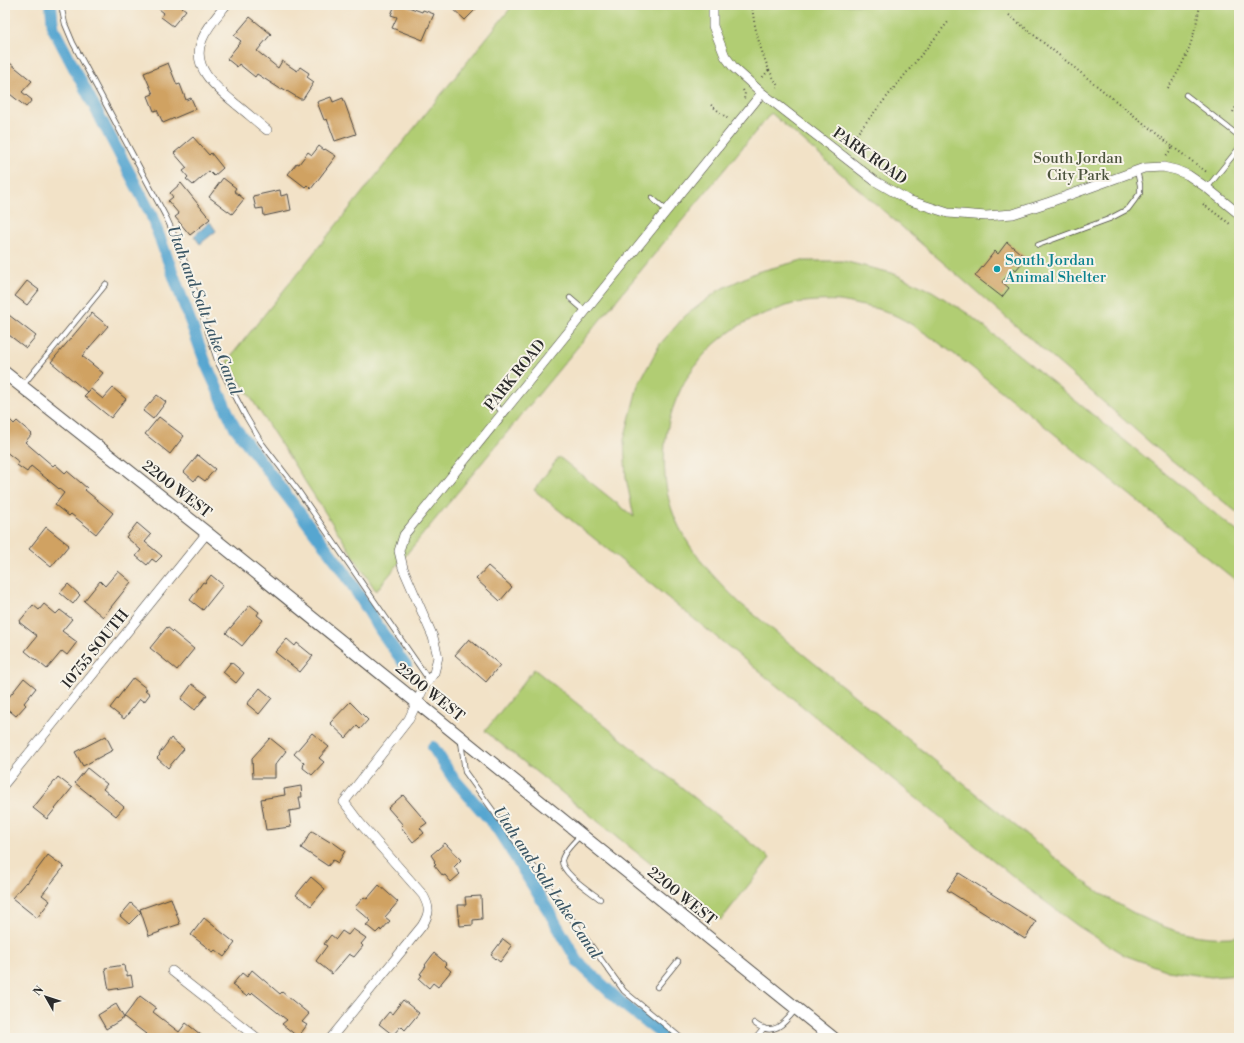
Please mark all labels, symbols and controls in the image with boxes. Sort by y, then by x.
street label: PARK ROAD [829,124,911,189]
park label: South Jordan City Park [1033,149,1123,185]
water label: Utah and Salt Lake Canal [162,223,246,399]
place label: South Jordan Animal Shelter [1004,251,1107,287]
marker: South Jordan Animal Shelter [992,264,1002,274]
street label: PARK ROAD [481,336,550,415]
street label: 2200 WEST [138,456,216,523]
street label: 10755 SOUTH [58,606,133,693]
street label: 2200 WEST [391,659,468,726]
water label: Utah and Salt Lake Canal [488,802,606,964]
street label: 2200 WEST [643,863,720,930]
north arrow [26,977,66,1017]
text: N [31,983,47,999]

